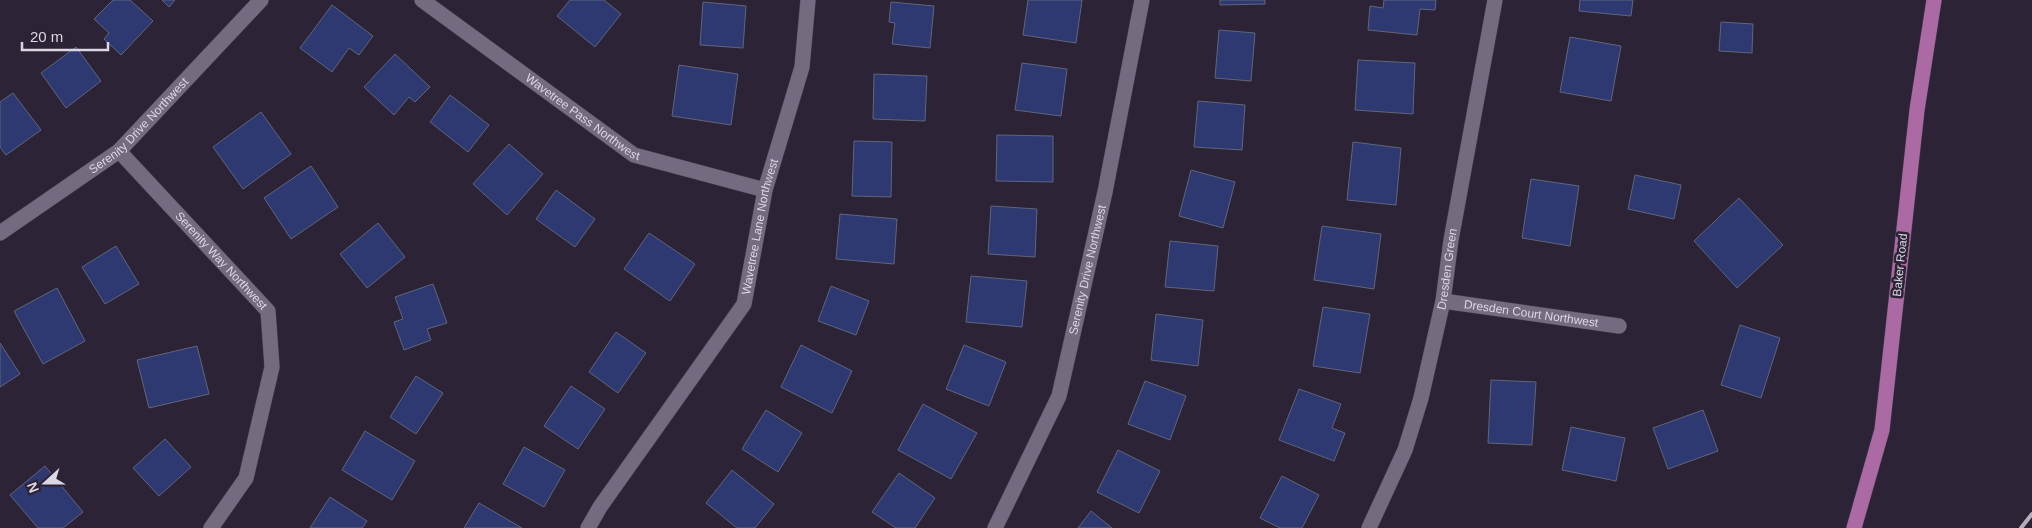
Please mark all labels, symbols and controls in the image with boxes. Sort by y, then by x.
scale bar [22,20,109,52]
text: 20 m [30,28,63,45]
street label: Wavetree Pass Northwest [523,71,642,163]
street label: Serenity Drive Northwest [86,74,192,177]
street label: Wavetree Lane Northwest [739,156,781,296]
street label: Serenity Drive Northwest [1066,203,1109,336]
street label: Serenity Way Northwest [172,209,271,313]
street label: Dresden Green [1434,227,1460,311]
street label: Baker Road [1890,233,1910,297]
street label: Dresden Court Northwest [1463,297,1600,330]
north arrow [20,458,70,508]
text: N [24,480,42,495]

